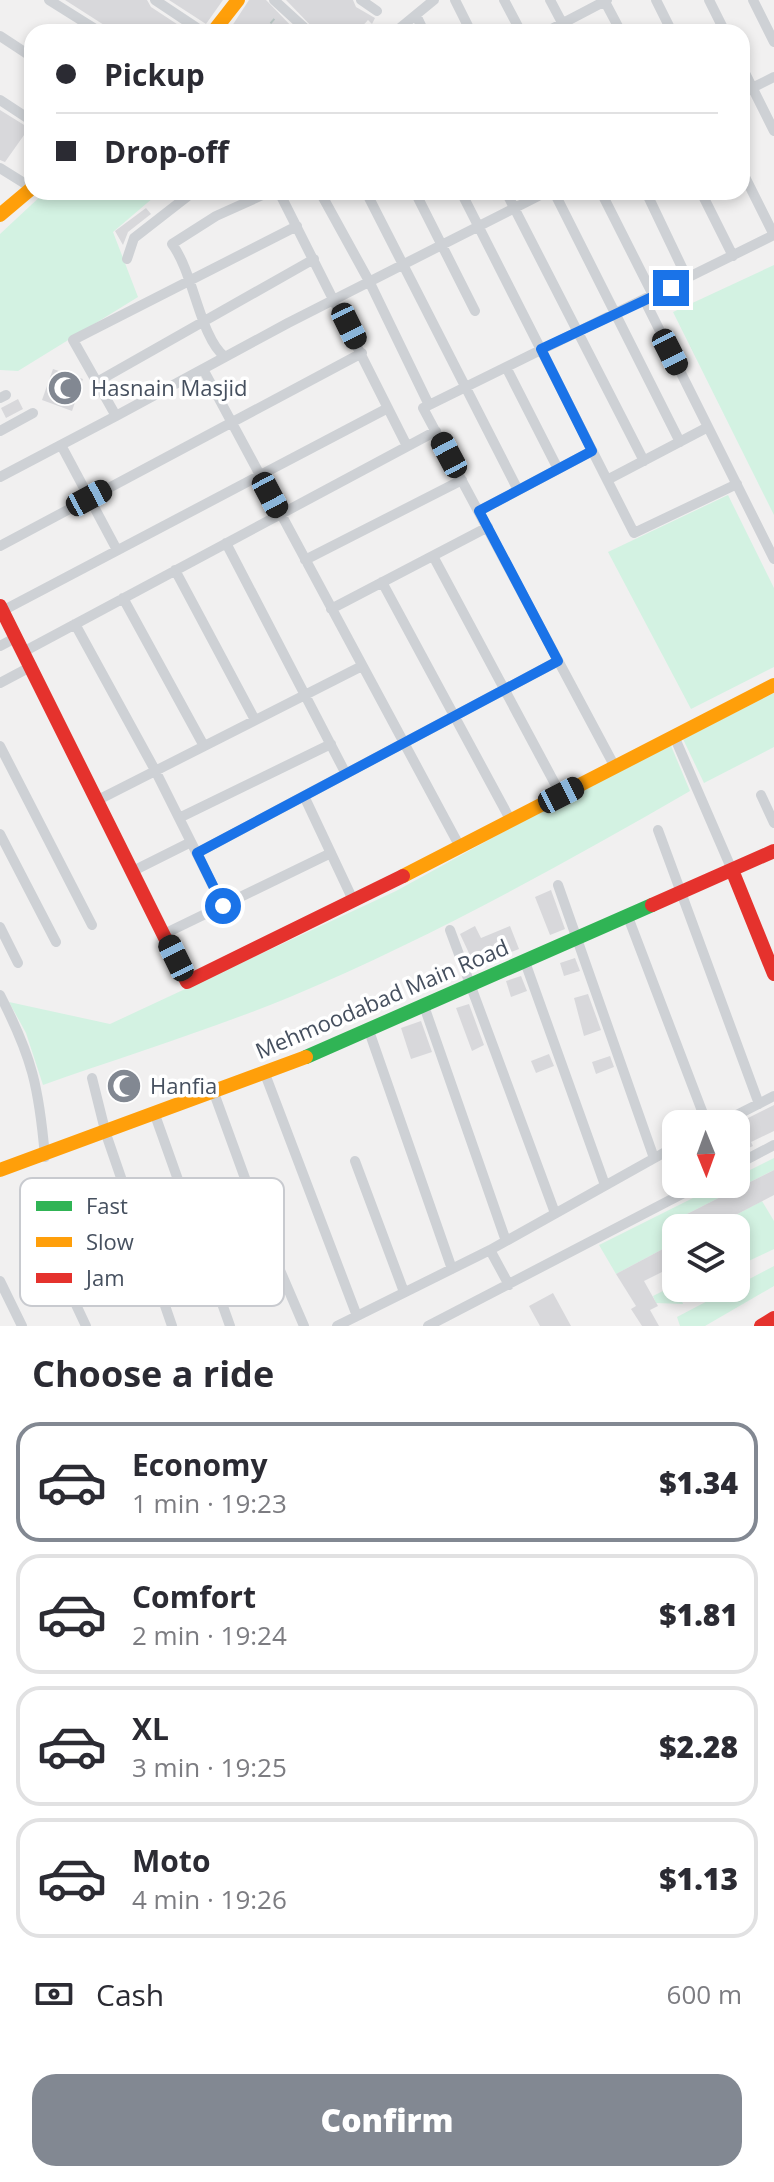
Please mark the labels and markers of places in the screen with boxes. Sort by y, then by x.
mosque icon: Hasnain Masjid [46,369,84,407]
place label: Hasnain Masjid [91,372,247,402]
mosque icon: Hanfia [105,1067,143,1105]
place label: Hanfia [150,1070,217,1100]

